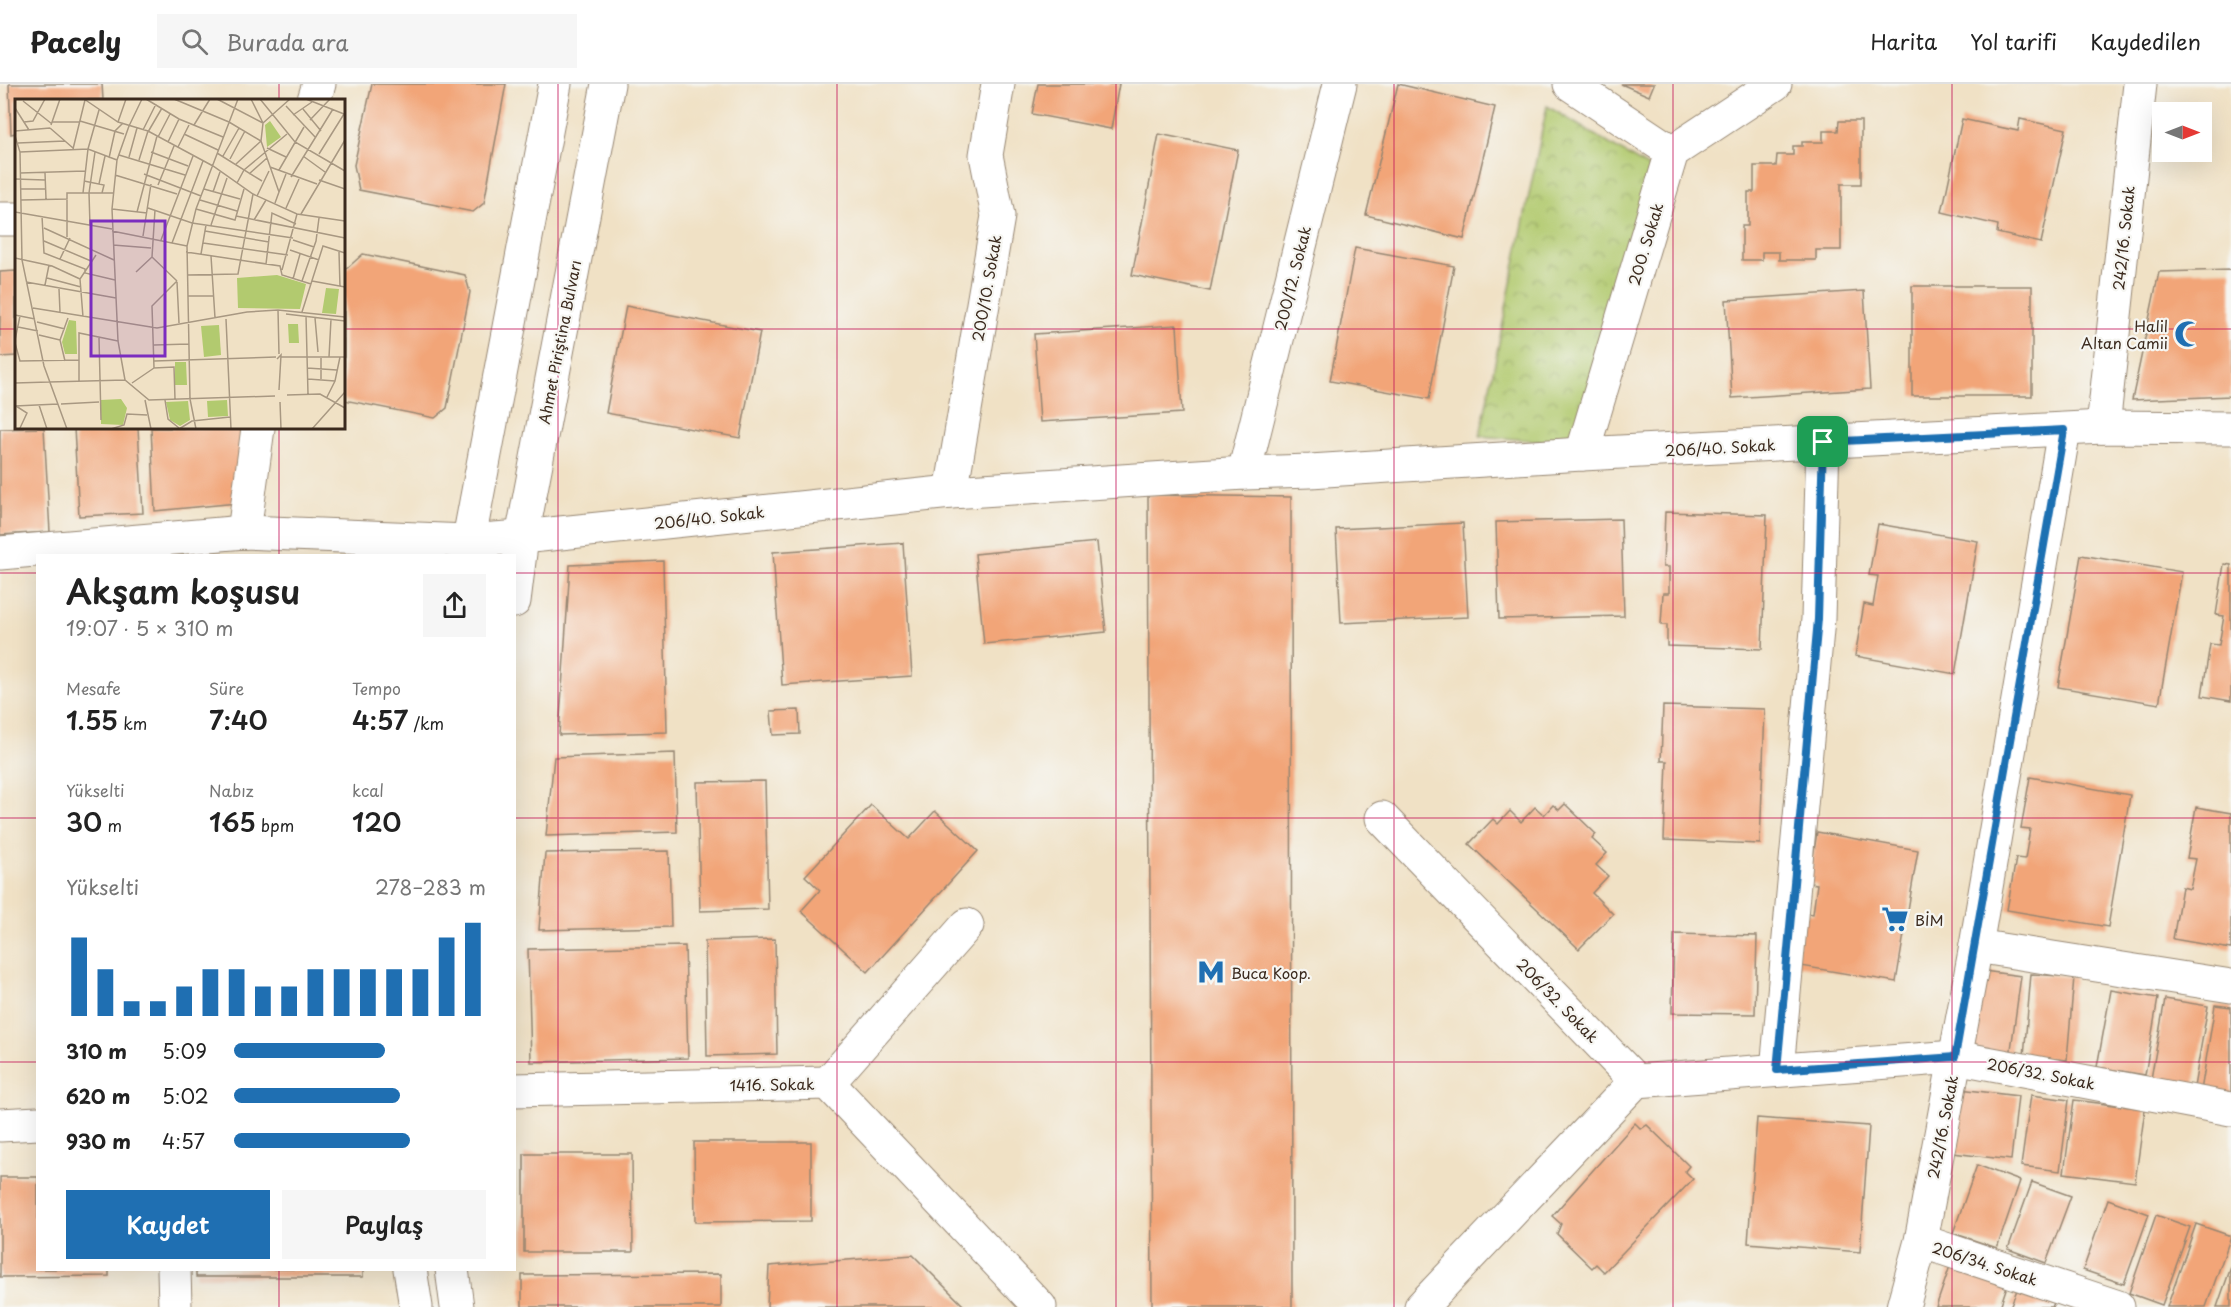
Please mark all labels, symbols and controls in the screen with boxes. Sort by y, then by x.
search box [157,14,577,68]
text: Pacely [30,20,121,63]
icon: search [178,25,211,58]
text: Burada ara [226,25,348,58]
text: Harita [1870,25,1937,57]
text: Yol tarifi [1970,25,2057,57]
text: Kaydedilen [2090,25,2201,57]
inset map [15,99,345,429]
north arrow [2152,102,2212,162]
map controls [2152,102,2212,162]
street label: 242/16. Sokak [2106,184,2140,291]
street label: 200. Sokak [1622,199,1669,288]
street label: 200/12. Sokak [1268,223,1316,333]
street label: 200/10. Sokak [965,232,1007,343]
street label: Ahmet Piriştina Bulvarı [532,258,586,426]
place label: Halil Altan Camii [2081,314,2168,354]
mosque icon: Halil Altan Camii [2173,319,2203,349]
pin [1797,416,1848,467]
icon: arrive [1806,425,1839,458]
street label: 206/40. Sokak [1664,433,1776,461]
street label: 206/40. Sokak [653,500,766,534]
text: Akşam koşusu [66,565,300,615]
button: share [423,574,486,637]
text: 19:07 · 5 × 310 m [66,613,234,643]
text: Mesafe [66,676,121,700]
text: Süre [209,676,244,700]
text: Tempo [352,676,401,700]
text: 1.55 [66,700,118,739]
text: 7:40 [209,700,268,739]
text: 4:57 [352,700,408,739]
text: km [118,711,147,735]
text: /km [408,711,444,735]
text: Yükselti [66,778,124,802]
text: Nabız [209,778,254,802]
text: kcal [352,778,384,802]
text: 30 [66,802,102,841]
text: 165 [209,802,256,841]
text: 120 [352,802,401,841]
text: m [102,813,122,837]
text: bpm [256,813,294,837]
text: Yükselti [66,872,139,902]
text: 278–283 m [375,872,486,902]
supermarket icon: BİM [1880,904,1910,934]
place label: BİM [1915,908,1944,931]
street label: 206/32. Sokak [1512,953,1605,1048]
metro station icon: Buca Koop. [1196,957,1226,987]
place label: Buca Koop. [1231,961,1311,984]
text: 310 m [66,1036,127,1066]
text: 5:09 [162,1036,207,1066]
street label: 206/32. Sokak [1985,1051,2097,1095]
street label: 1416. Sokak [729,1072,815,1096]
street label: 242/16. Sokak [1921,1073,1963,1181]
text: 620 m [66,1081,130,1111]
text: 5:02 [162,1081,209,1111]
text: 930 m [66,1126,131,1156]
text: 4:57 [162,1126,205,1156]
button: Kaydet [66,1190,270,1259]
button: Paylaş [282,1190,486,1259]
street label: 206/34. Sokak [1929,1235,2041,1291]

